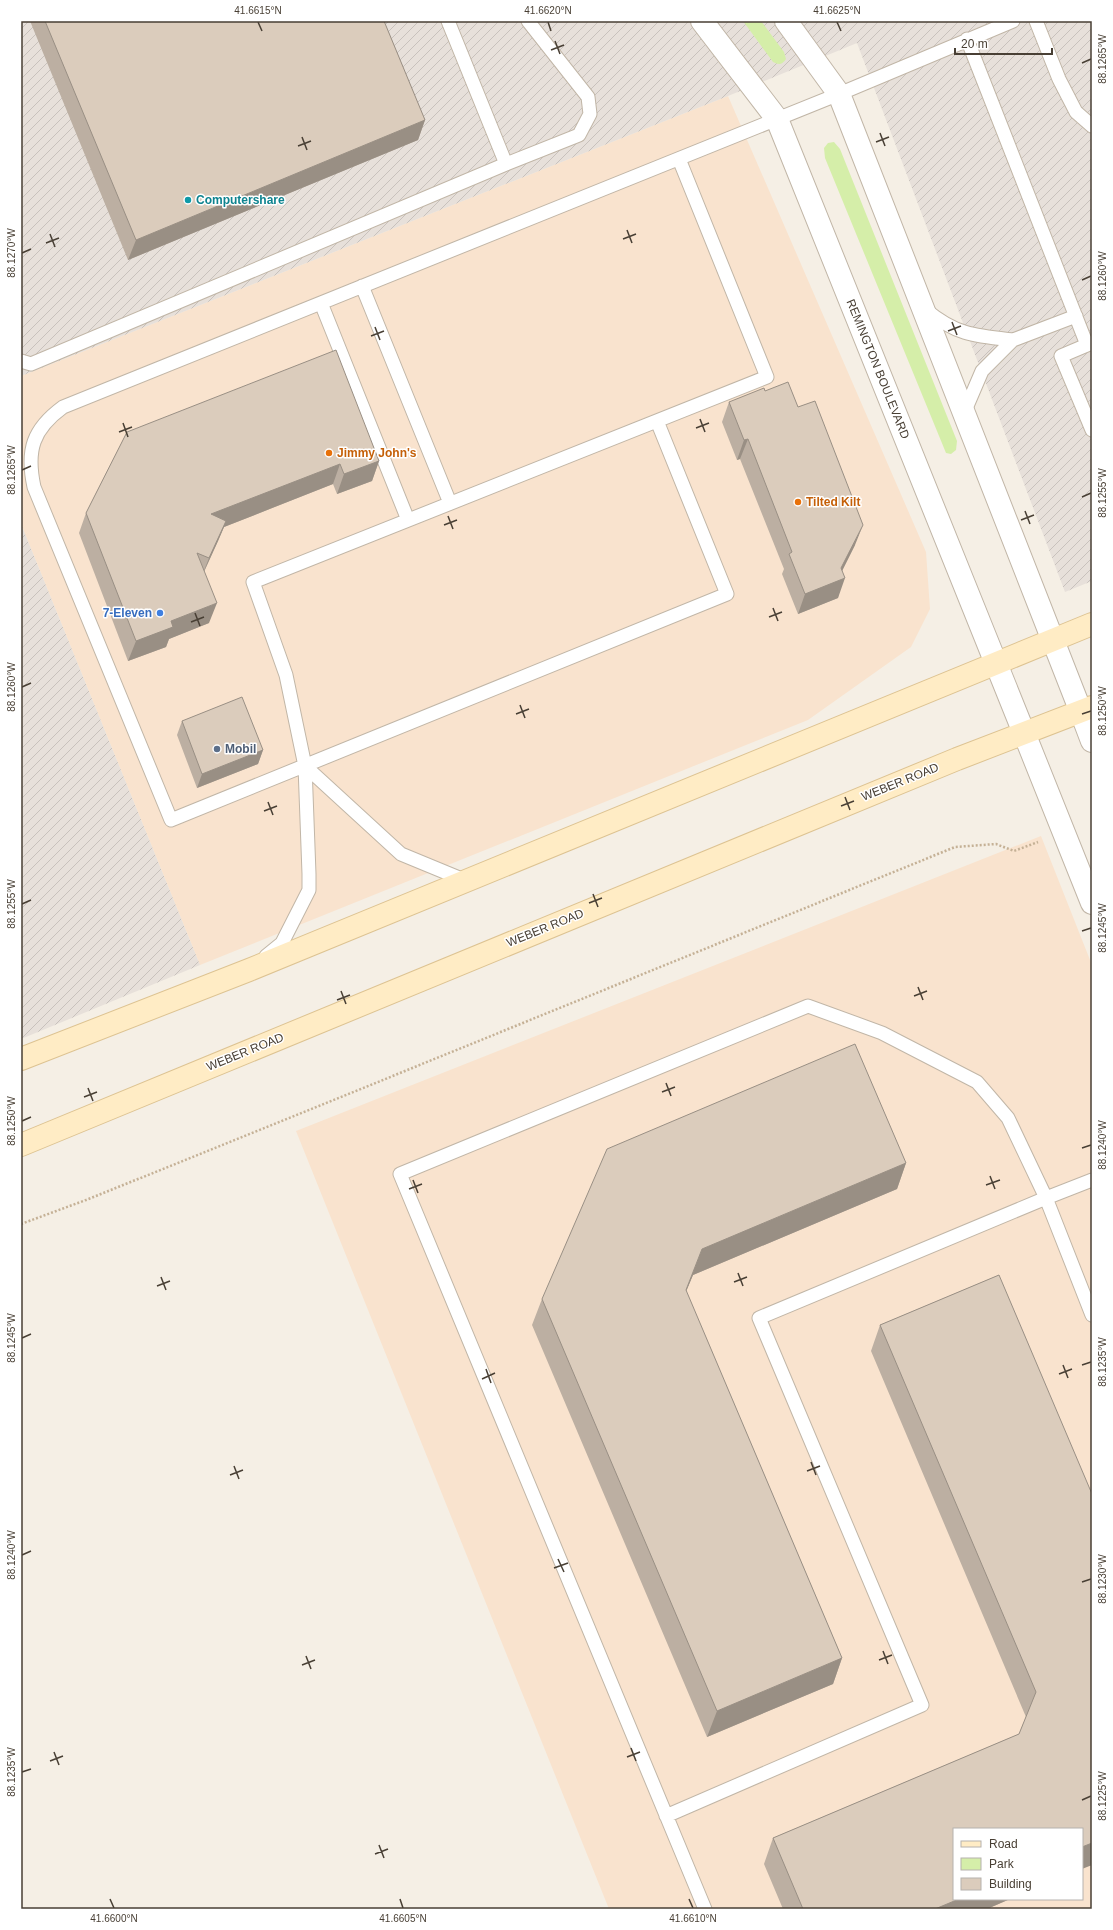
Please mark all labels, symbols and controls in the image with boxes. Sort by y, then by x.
text: 41.6615°N [234,5,282,16]
text: 41.6620°N [524,5,572,16]
text: 41.6625°N [813,5,861,16]
scale bar [955,30,1052,56]
text: 88.1265°W [1097,34,1108,84]
text: 20 m [961,37,988,51]
place label: Computershare [196,193,285,207]
marker: Computershare [183,195,193,205]
text: 88.1270°W [6,228,17,278]
text: 88.1260°W [1097,251,1108,301]
street label: REMINGTON BOULEVARD [843,297,913,441]
text: 88.1265°W [6,445,17,495]
place label: Jimmy John's [337,446,417,460]
marker: Jimmy John's [324,448,334,458]
text: 88.1255°W [1097,468,1108,518]
place label: Tilted Kilt [806,495,860,509]
marker: Tilted Kilt [793,497,803,507]
place label: 7-Eleven [103,606,152,620]
marker: 7-Eleven [155,608,165,618]
text: 88.1260°W [6,662,17,712]
text: 88.1250°W [1097,686,1108,736]
place label: Mobil [225,742,256,756]
marker: Mobil [212,744,222,754]
street label: WEBER ROAD [859,760,941,804]
text: 88.1255°W [6,879,17,929]
text: 88.1245°W [1097,903,1108,953]
street label: WEBER ROAD [504,906,586,950]
street label: WEBER ROAD [204,1030,286,1074]
text: 88.1250°W [6,1096,17,1146]
text: 88.1240°W [1097,1120,1108,1170]
text: 88.1245°W [6,1313,17,1363]
text: 88.1235°W [1097,1337,1108,1387]
text: 88.1240°W [6,1530,17,1580]
text: 88.1230°W [1097,1554,1108,1604]
text: 88.1235°W [6,1747,17,1797]
text: 88.1225°W [1097,1771,1108,1821]
legend [953,1828,1083,1900]
text: Road [989,1837,1018,1851]
text: Park [989,1857,1015,1871]
text: Building [989,1877,1032,1891]
text: 41.6600°N [90,1913,138,1924]
text: 41.6605°N [379,1913,427,1924]
text: 41.6610°N [669,1913,717,1924]

